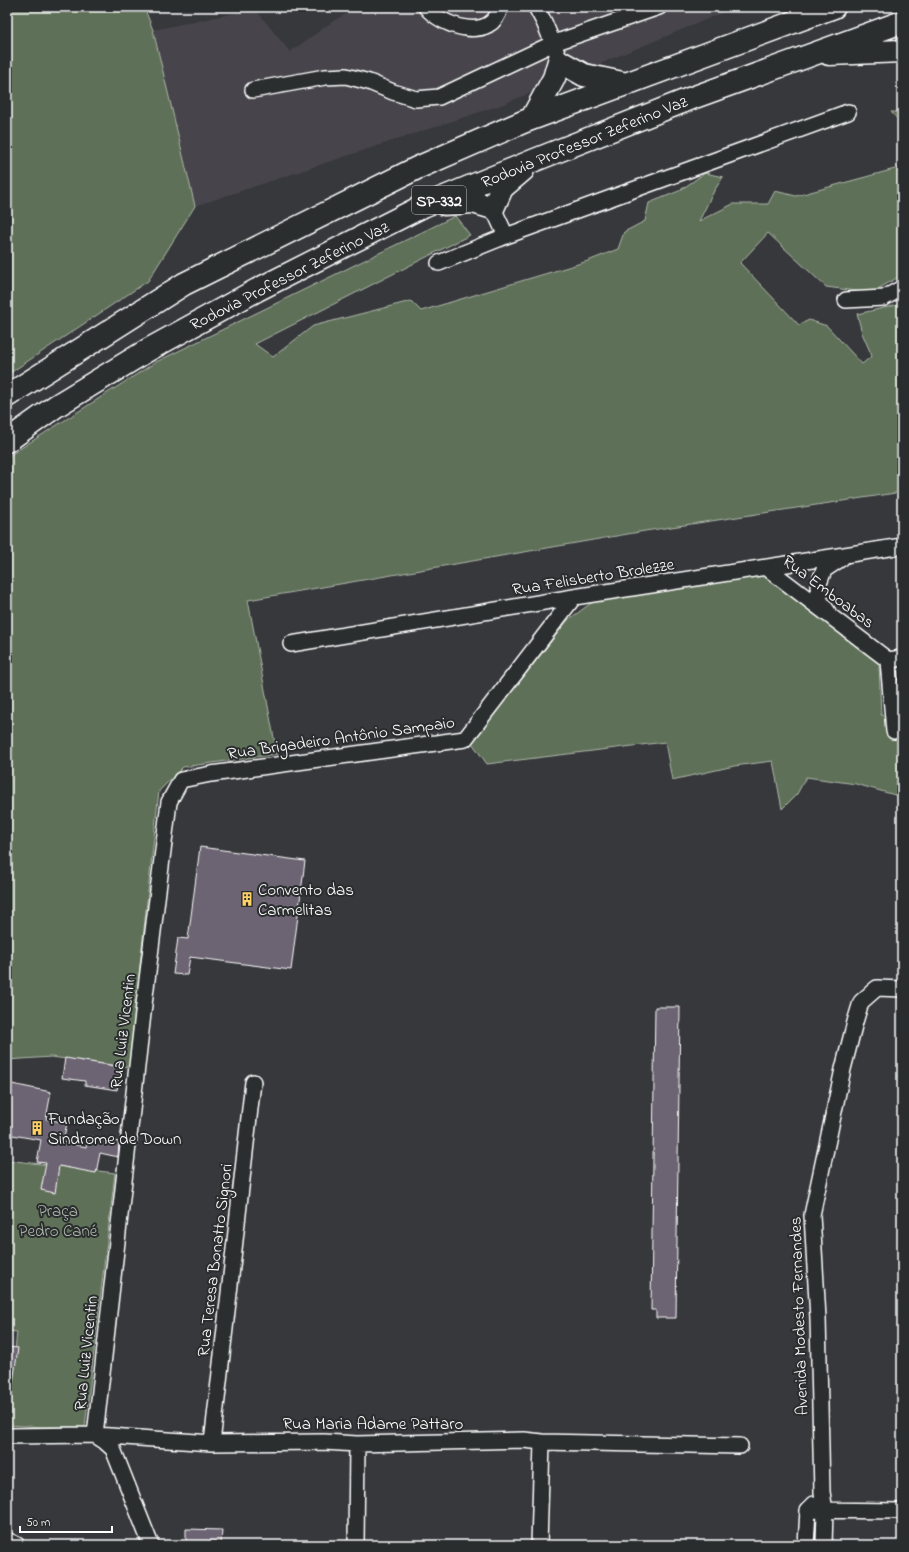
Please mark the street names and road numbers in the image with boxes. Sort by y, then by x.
street label: Rodovia Professor Zeferino Vaz [478,89,692,195]
road number: SP-332 [412,186,466,214]
street label: Rodovia Professor Zeferino Vaz [186,215,394,338]
street label: Rua Emboabas [777,549,879,635]
street label: Rua Felisberto Brolezze [510,552,676,603]
street label: Rua Brigadeiro Antônio Sampaio [226,710,457,769]
street label: Rua Luiz Vicentin [104,972,143,1090]
street label: Rua Teresa Bonatto Signori [191,1162,242,1358]
street label: Avenida Modesto Fernandes [784,1216,815,1416]
street label: Rua Luiz Vicentin [68,1294,105,1412]
street label: Rua Maria Adame Pattaro [283,1412,464,1437]

